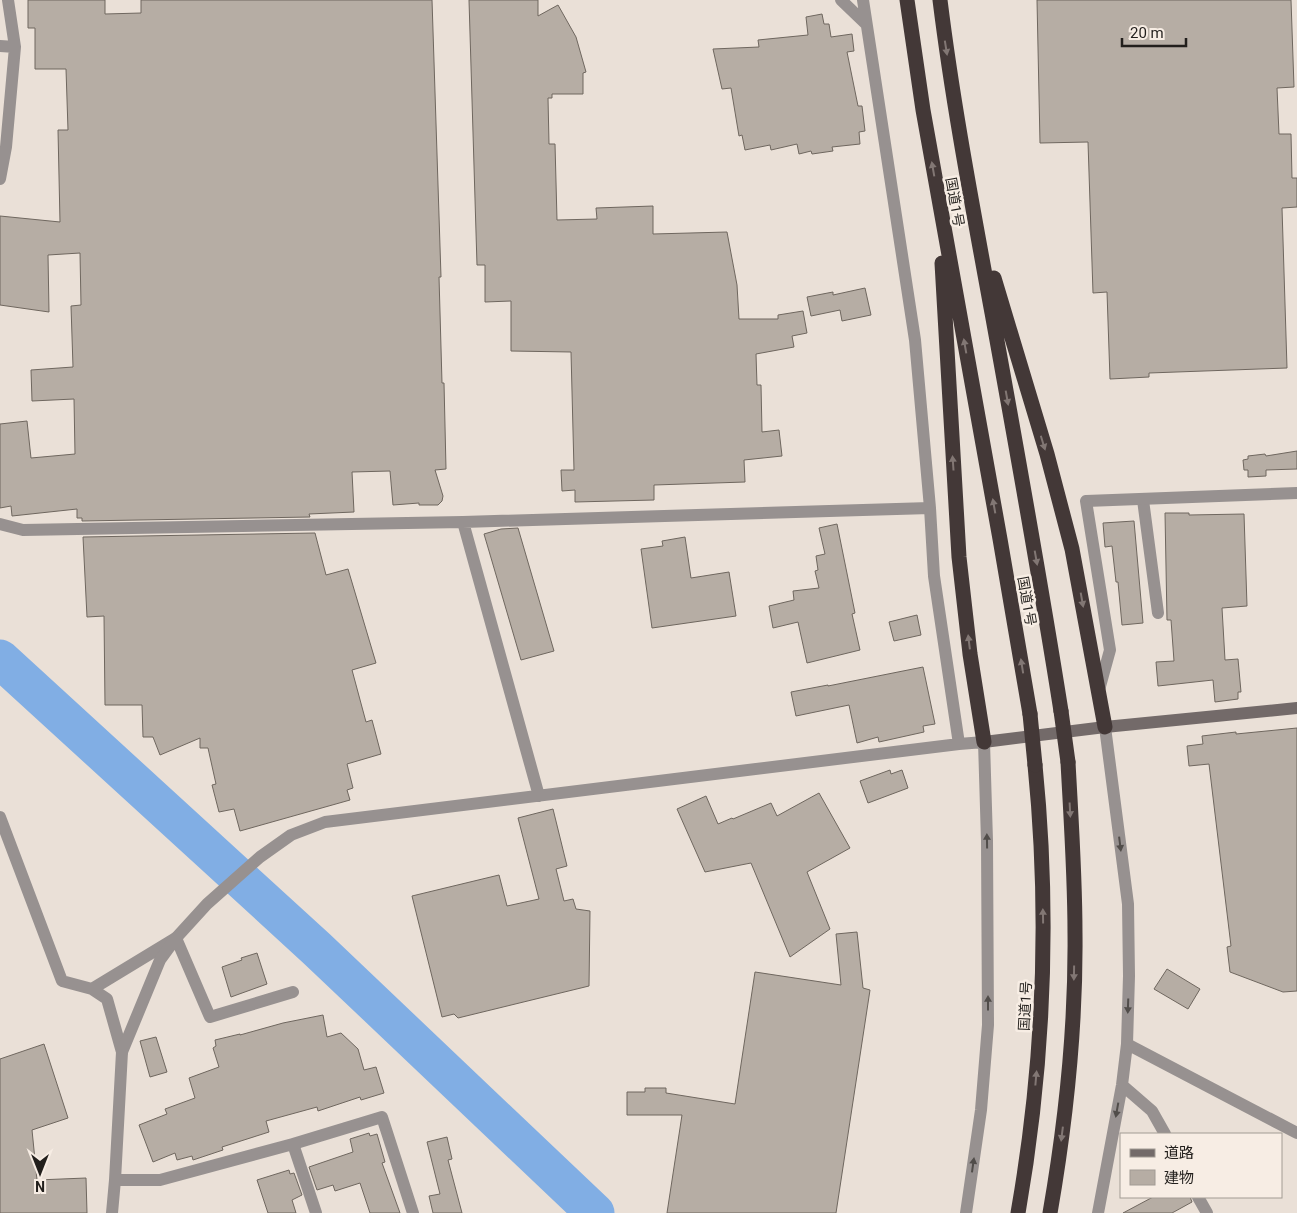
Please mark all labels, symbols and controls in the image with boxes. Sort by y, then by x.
scale bar [1122,15,1186,47]
text: 20 m [1130,24,1164,42]
one-way arrow [943,41,951,57]
one-way arrow [928,161,936,177]
street label: 国道1号 [943,176,967,228]
one-way arrow [961,339,969,354]
one-way arrow [1004,390,1012,406]
one-way arrow [1040,435,1048,450]
one-way arrow [949,454,957,470]
one-way arrow [989,498,997,514]
one-way arrow [1032,550,1040,566]
street label: 国道1号 [1015,575,1039,627]
one-way arrow [1078,593,1086,609]
one-way arrow [965,634,973,650]
one-way arrow [1017,658,1025,674]
one-way arrow [1067,802,1075,818]
one-way arrow [982,832,990,848]
one-way arrow [1116,837,1124,853]
one-way arrow [1039,908,1047,924]
one-way arrow [1070,965,1078,981]
street label: 国道1号 [1016,981,1034,1031]
one-way arrow [984,995,992,1011]
one-way arrow [1124,999,1132,1015]
one-way arrow [1033,1070,1041,1086]
one-way arrow [1112,1102,1120,1118]
one-way arrow [1058,1127,1066,1143]
legend [1120,1133,1282,1198]
text: 道路 [1164,1144,1194,1162]
north arrow [15,1148,65,1198]
one-way arrow [969,1156,977,1172]
text: 建物 [1164,1169,1194,1187]
text: N [35,1178,45,1194]

